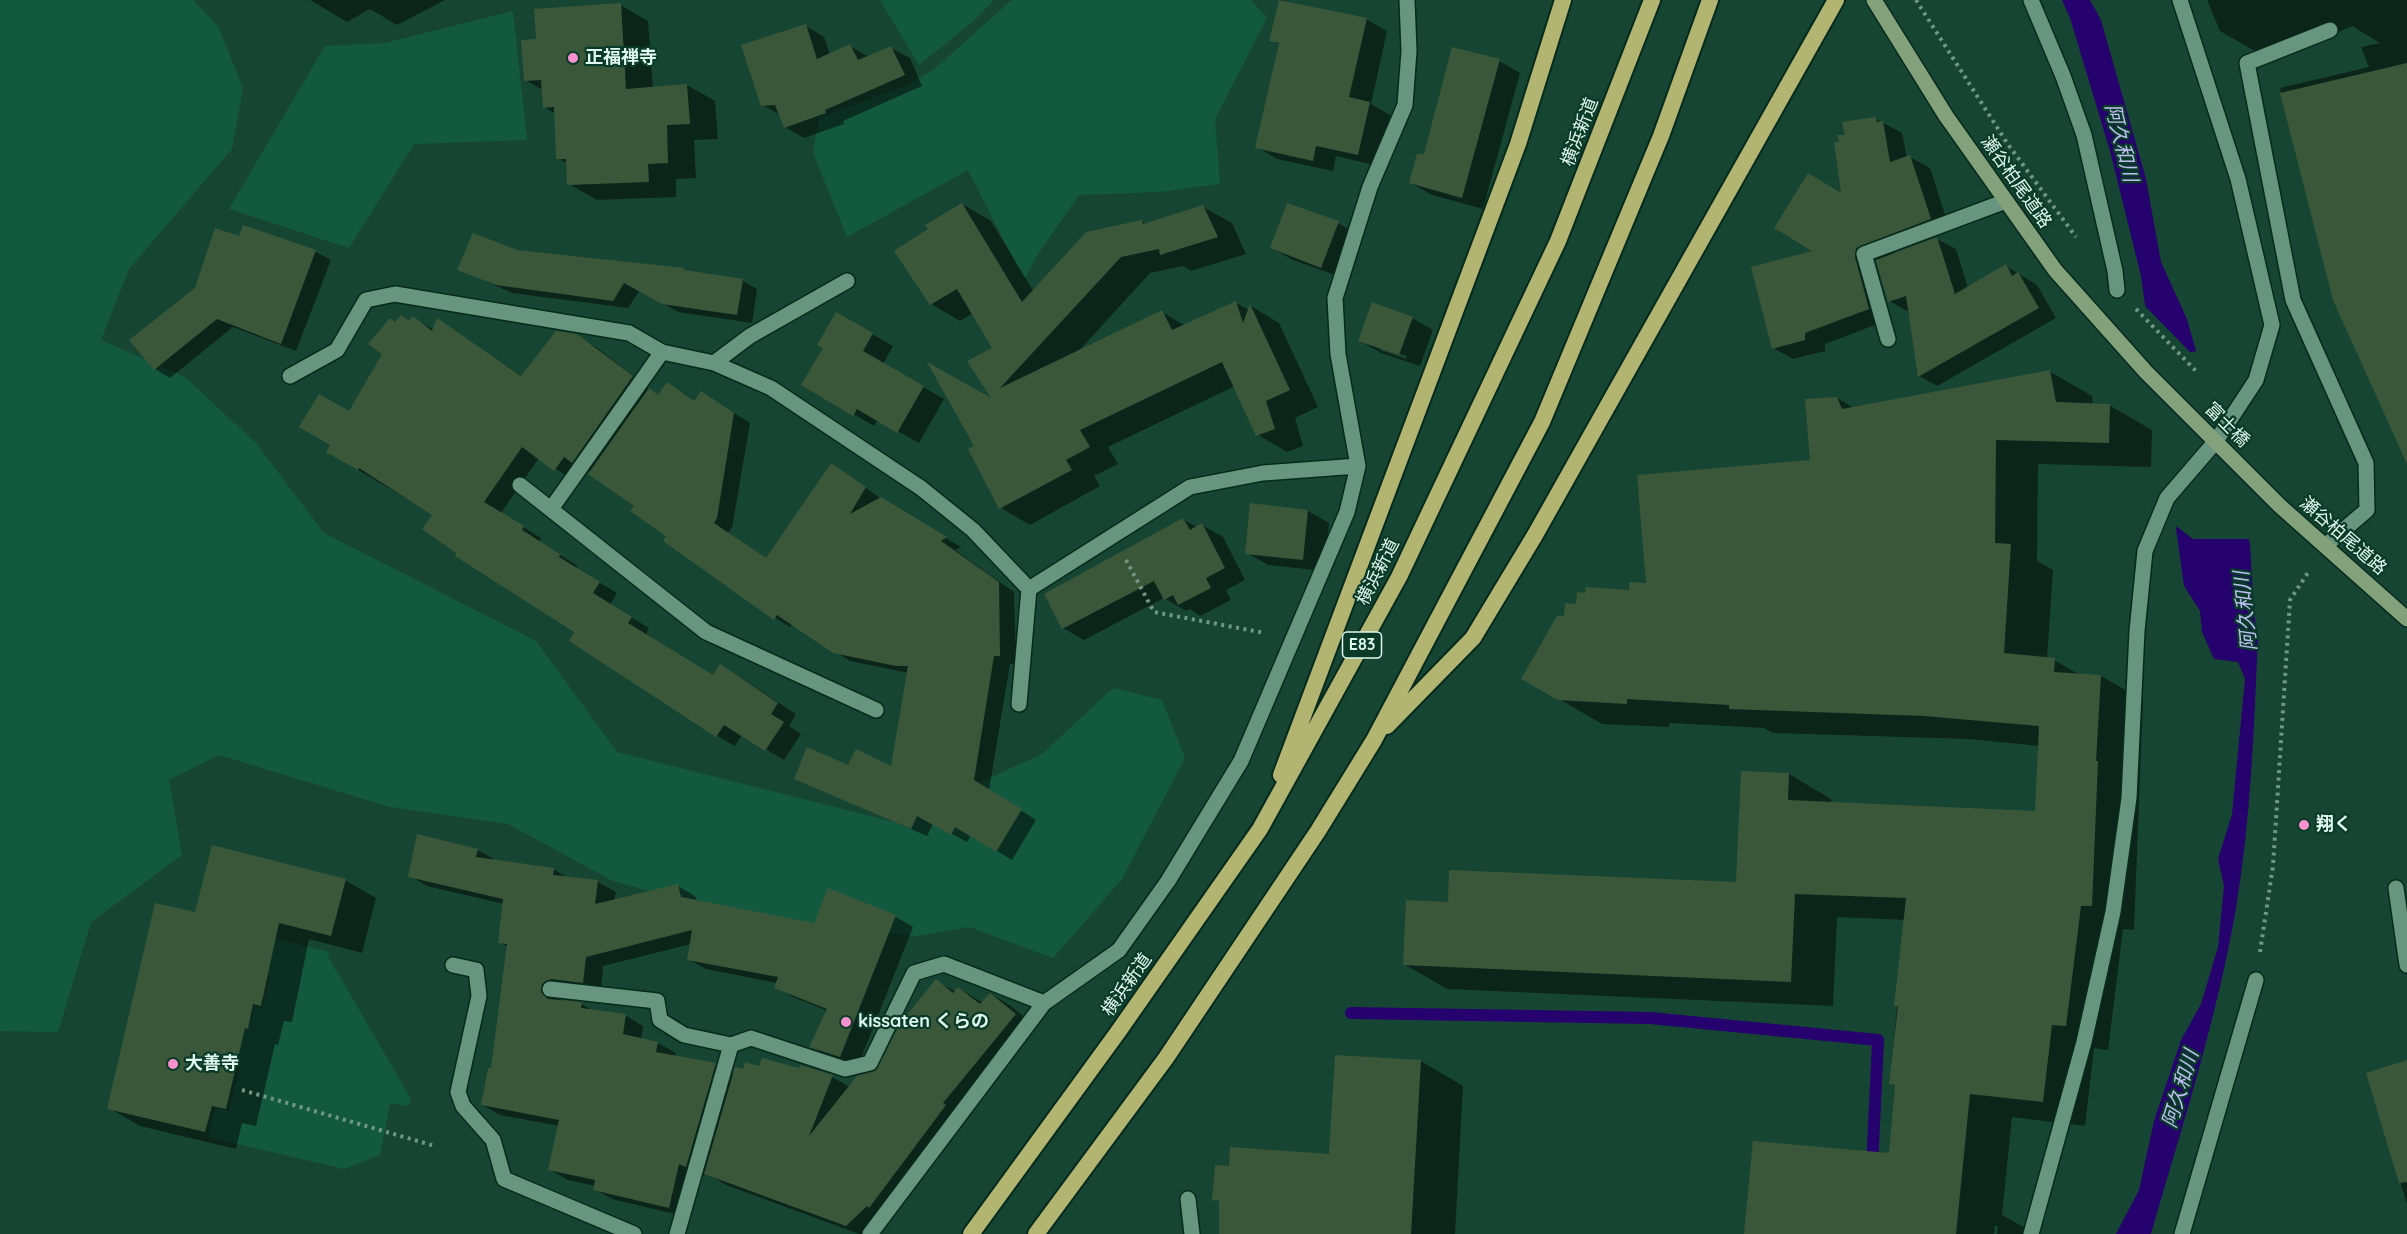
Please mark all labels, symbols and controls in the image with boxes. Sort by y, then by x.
place label: 正福禅寺 [585,47,657,69]
marker: 正福禅寺 [566,51,580,65]
street label: 横浜新道 [1557,95,1603,169]
water label: 阿久和川 [2100,101,2142,185]
street label: 瀬谷柏尾道路 [1976,132,2056,232]
street label: 富士橋 [2200,398,2254,452]
street label: 瀬谷柏尾道路 [2295,492,2391,580]
street label: 横浜新道 [1352,535,1404,609]
water label: 阿久和川 [2230,570,2262,652]
road number: E83 [1342,632,1382,658]
place label: 翔く [2316,814,2352,836]
marker: 翔く [2297,818,2311,832]
street label: 横浜新道 [1098,949,1156,1021]
place label: kissaten くらの [858,1011,989,1033]
marker: kissaten くらの [839,1015,853,1029]
water label: 阿久和川 [2158,1047,2204,1131]
place label: 大善寺 [185,1053,239,1075]
marker: 大善寺 [166,1057,180,1071]

